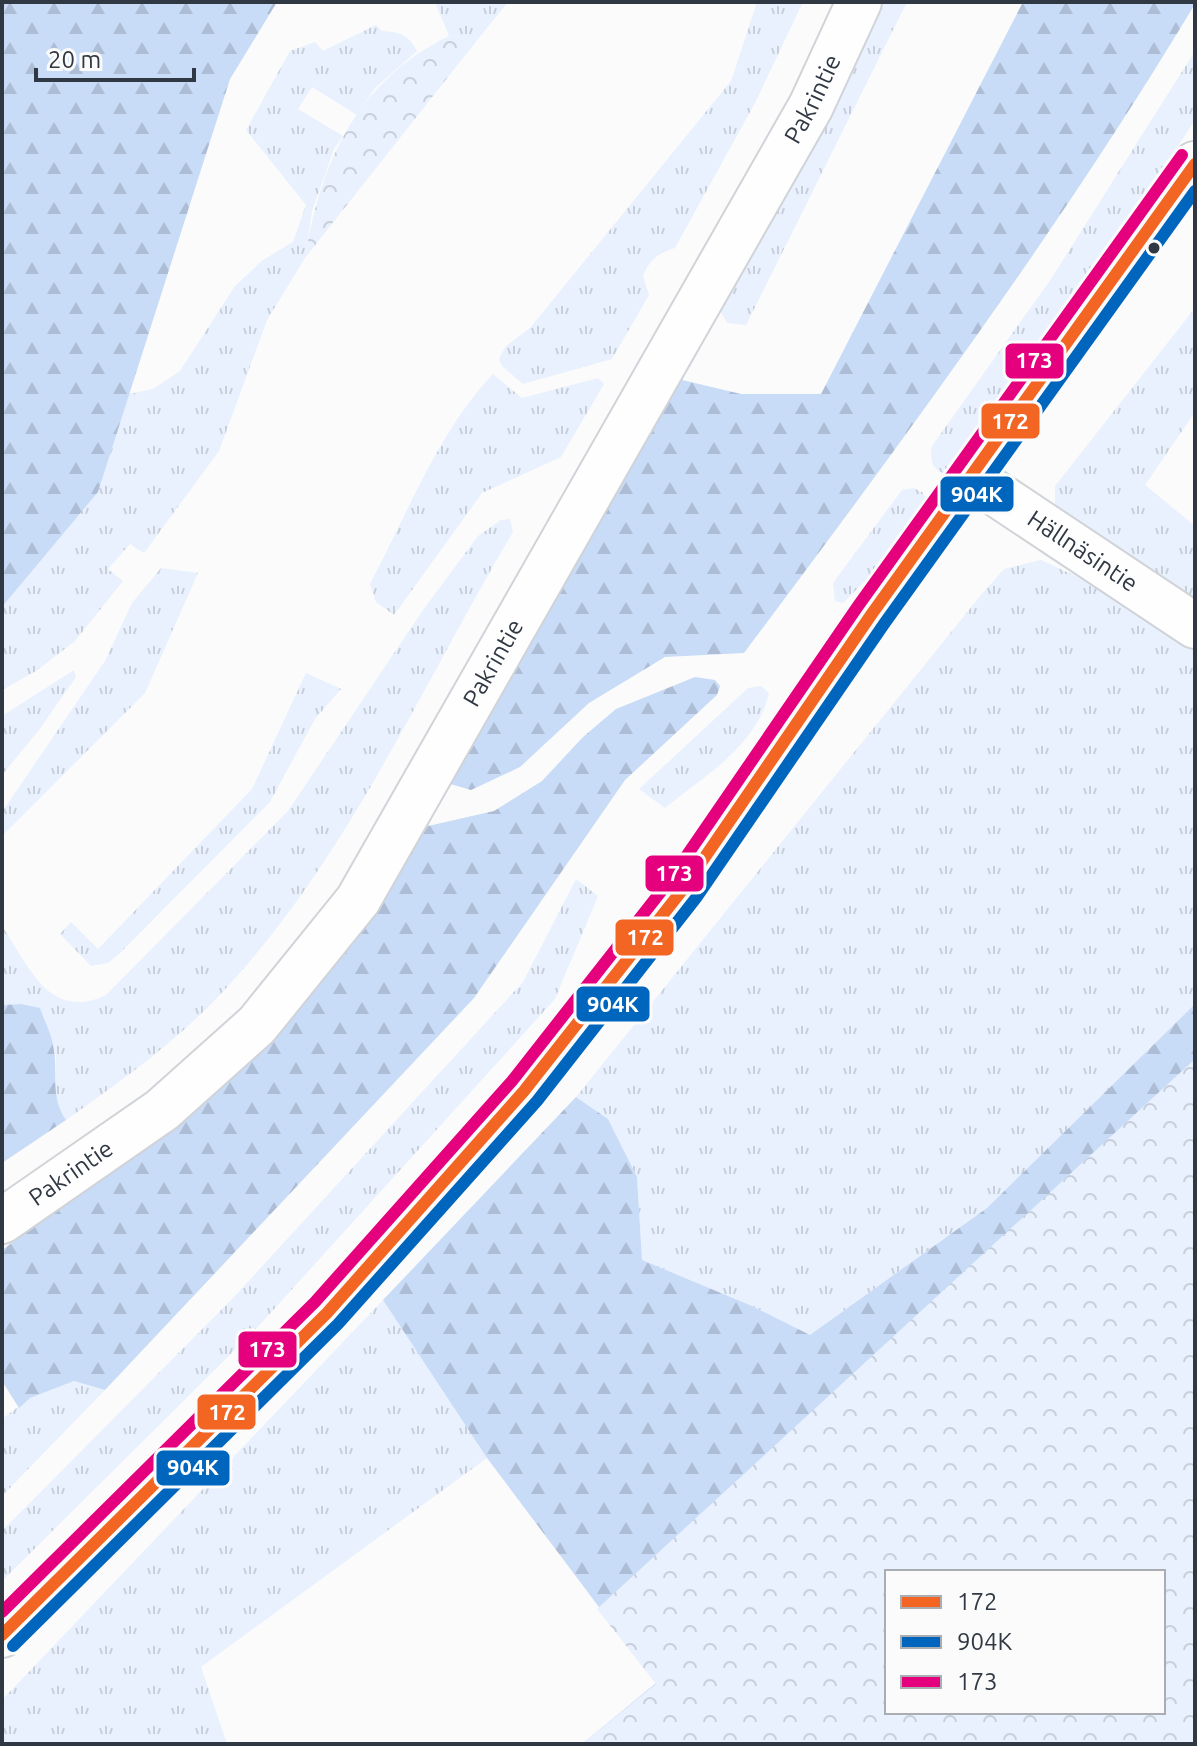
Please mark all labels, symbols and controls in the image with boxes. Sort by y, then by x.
scale bar [36,32,194,82]
text: 20 m [48,46,101,73]
street label: Pakrintie [779,50,846,148]
unlabelled marker [1146,240,1162,256]
line badge: 173 [1004,342,1065,380]
text: 173 [1015,347,1053,372]
line badge: 172 [980,402,1041,440]
text: 172 [991,408,1029,433]
line badge: 904K [939,475,1015,513]
text: 904K [951,481,1003,506]
street label: Hällnäsintie [1023,505,1143,597]
street label: Pakrintie [457,614,528,711]
line badge: 173 [644,854,705,893]
text: 173 [655,860,693,885]
line badge: 172 [614,918,675,957]
text: 172 [626,924,664,949]
line badge: 904K [575,985,651,1023]
text: 904K [587,991,639,1016]
street label: Pakrintie [24,1134,118,1211]
line badge: 173 [237,1330,298,1369]
text: 173 [248,1336,286,1361]
line badge: 172 [196,1393,257,1431]
text: 172 [208,1399,246,1424]
line badge: 904K [155,1449,231,1487]
text: 904K [167,1454,219,1479]
legend [885,1570,1165,1714]
text: 172 [957,1588,998,1615]
text: 904K [957,1628,1013,1655]
text: 173 [957,1668,998,1695]

